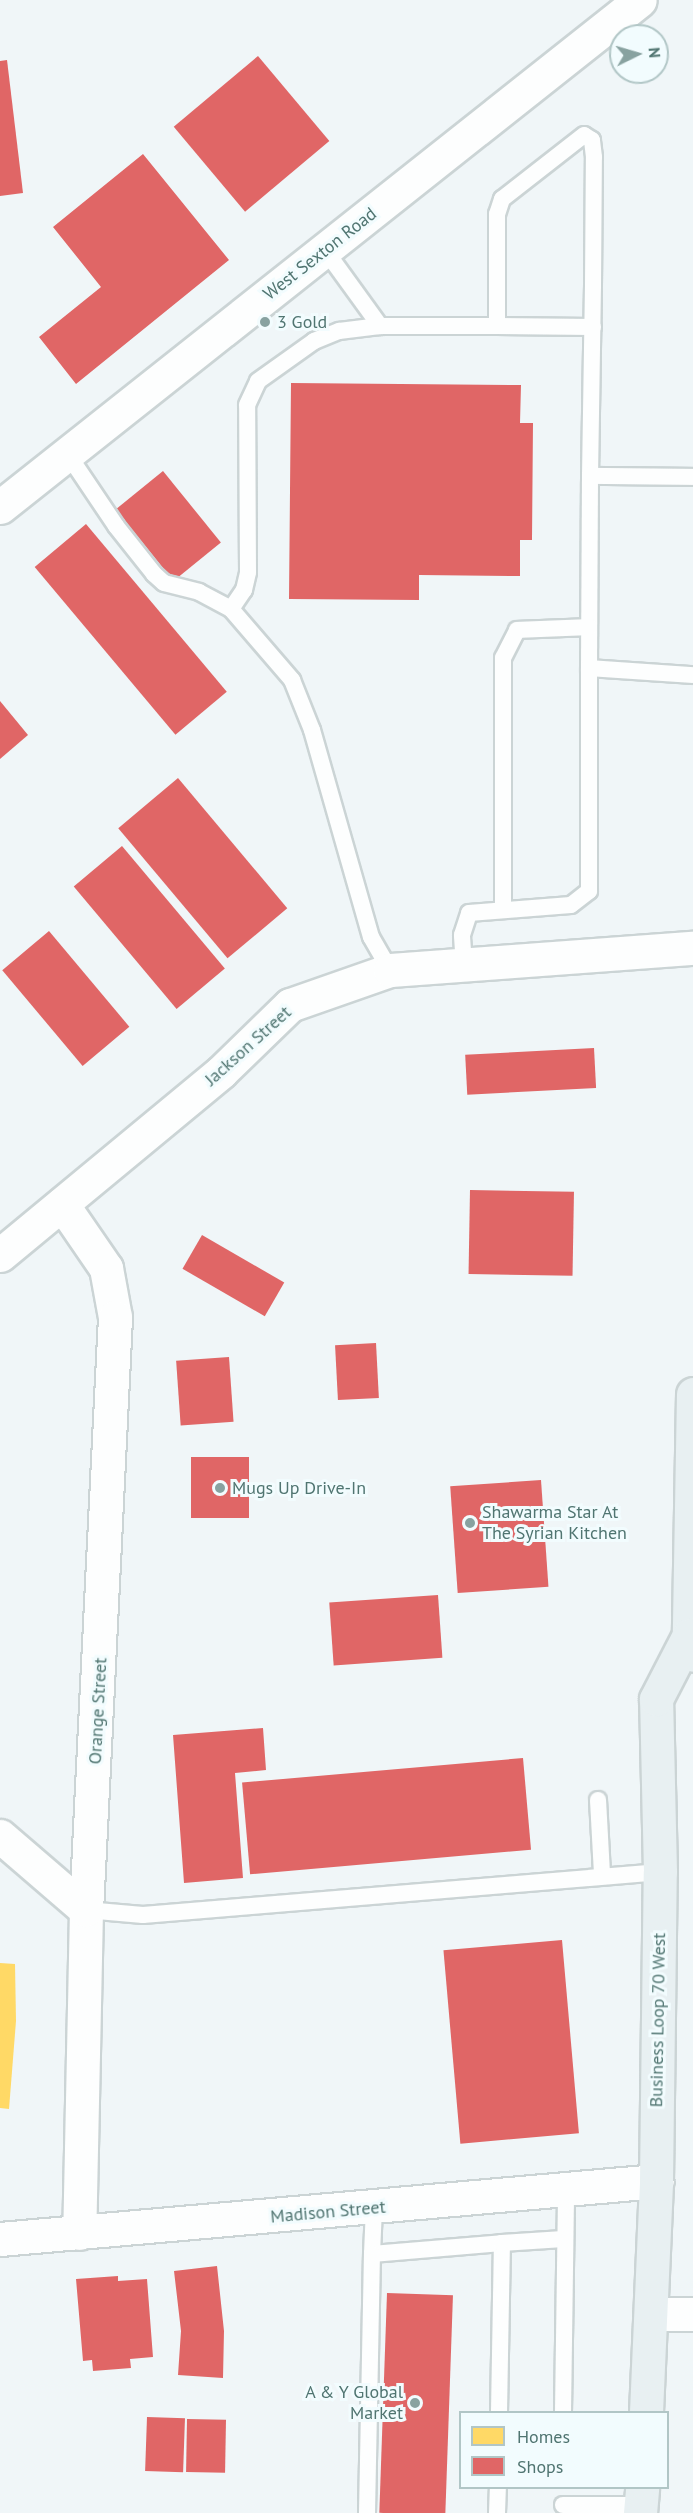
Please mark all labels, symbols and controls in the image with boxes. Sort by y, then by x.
north arrow [609,24,669,84]
text: N [645,46,665,59]
street label: West Sexton Road [259,203,381,305]
place label: 3 Gold [277,311,327,333]
marker: 3 Gold [258,315,272,329]
street label: Jackson Street [200,1002,296,1090]
place label: Mugs Up Drive-In [232,1477,366,1499]
marker: Mugs Up Drive-In [213,1481,227,1495]
place label: Shawarma Star At The Syrian Kitchen [482,1502,627,1544]
marker: Shawarma Star At The Syrian Kitchen [463,1516,477,1530]
street label: Orange Street [84,1657,112,1765]
street label: Business Loop 70 West [646,1932,670,2108]
street label: Madison Street [270,2196,386,2228]
place label: A & Y Global Market [304,2382,403,2424]
marker: A & Y Global Market [408,2396,422,2410]
legend [459,2411,669,2489]
text: Homes [517,2425,570,2448]
text: Shops [517,2455,563,2478]

